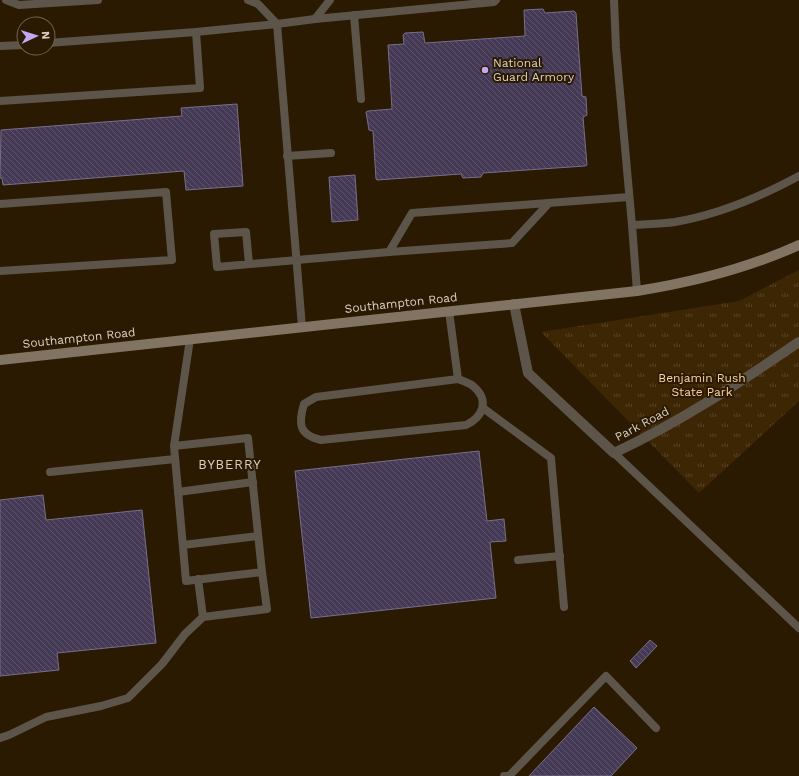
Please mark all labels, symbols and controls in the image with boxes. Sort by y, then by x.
north arrow [16,16,56,56]
text: N [39,31,52,40]
place label: National Guard Armory [493,56,575,84]
marker: National Guard Armory [480,65,490,75]
street label: Southampton Road [344,290,458,316]
street label: Southampton Road [22,325,136,351]
park label: Benjamin Rush State Park [658,371,746,399]
street label: Park Road [613,404,671,444]
district label: BYBERRY [198,457,262,472]

